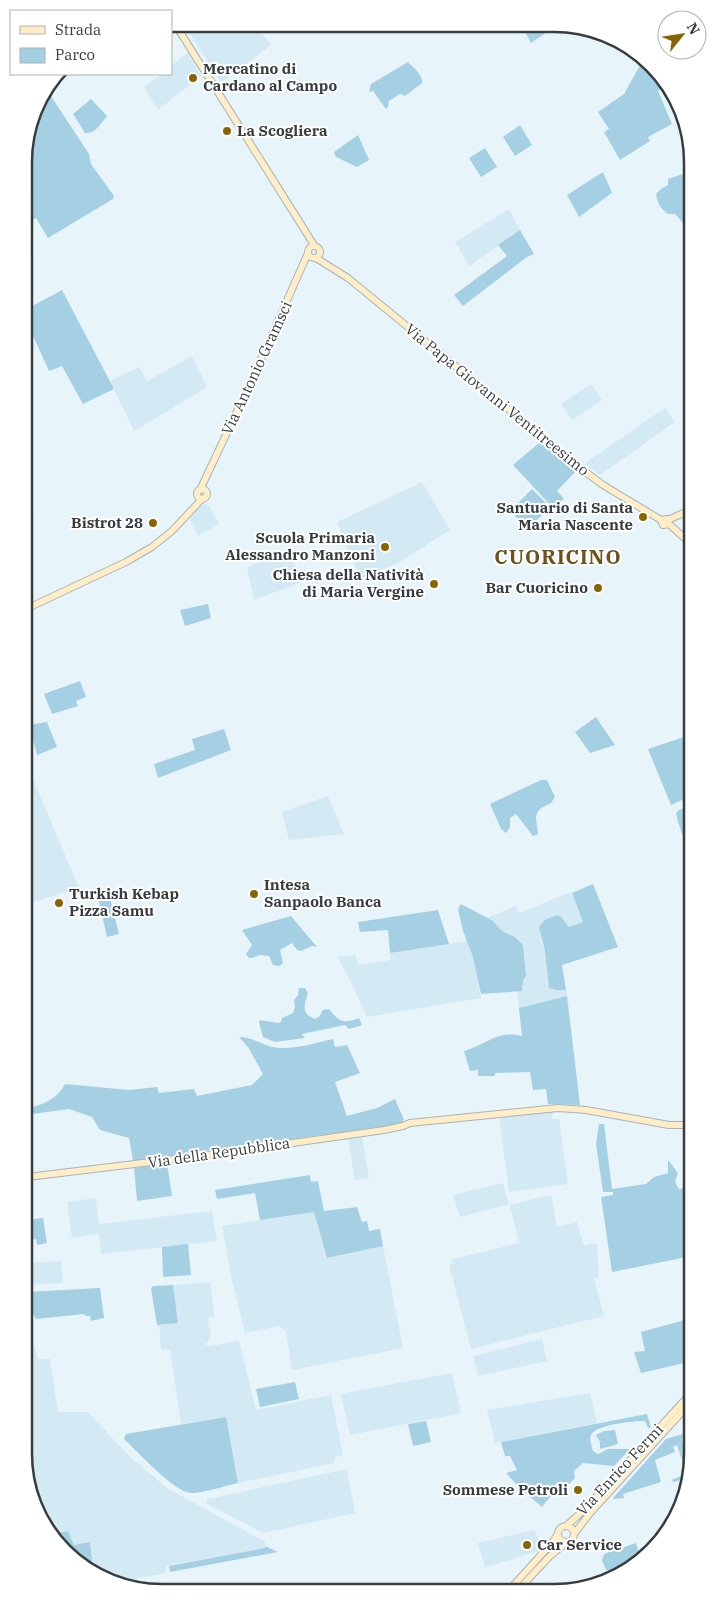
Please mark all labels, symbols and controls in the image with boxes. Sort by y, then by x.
legend [10,10,172,75]
north arrow [657,10,707,60]
text: N [683,19,704,38]
text: Strada [55,20,101,39]
text: Parco [55,45,95,64]
place label: Mercatino di Cardano al Campo [203,59,337,95]
marker: Mercatino di Cardano al Campo [187,72,199,84]
place label: La Scogliera [237,121,328,140]
marker: La Scogliera [221,125,233,137]
street label: Via Antonio Gramsci [217,298,296,438]
street label: Via Papa Giovanni Ventitreesimo [401,319,593,480]
place label: Santuario di Santa Maria Nascente [496,498,633,534]
marker: Santuario di Santa Maria Nascente [637,511,649,523]
place label: Bistrot 28 [71,513,143,532]
marker: Bistrot 28 [147,517,159,529]
place label: Scuola Primaria Alessandro Manzoni [225,528,375,564]
marker: Scuola Primaria Alessandro Manzoni [379,541,391,553]
district label: CUORICINO [494,543,622,570]
place label: Chiesa della Natività di Maria Vergine [273,565,424,601]
marker: Chiesa della Natività di Maria Vergine [428,578,440,590]
place label: Bar Cuoricino [485,578,588,597]
marker: Bar Cuoricino [592,582,604,594]
place label: Intesa Sanpaolo Banca [264,875,382,911]
place label: Turkish Kebap Pizza Samu [69,884,179,920]
marker: Intesa Sanpaolo Banca [248,888,260,900]
marker: Turkish Kebap Pizza Samu [53,897,65,909]
street label: Via della Repubblica [147,1133,291,1172]
street label: Via Enrico Fermi [572,1420,667,1520]
place label: Sommese Petroli [443,1480,568,1499]
marker: Sommese Petroli [572,1484,584,1496]
place label: Car Service [537,1535,622,1554]
marker: Car Service [521,1539,533,1551]

